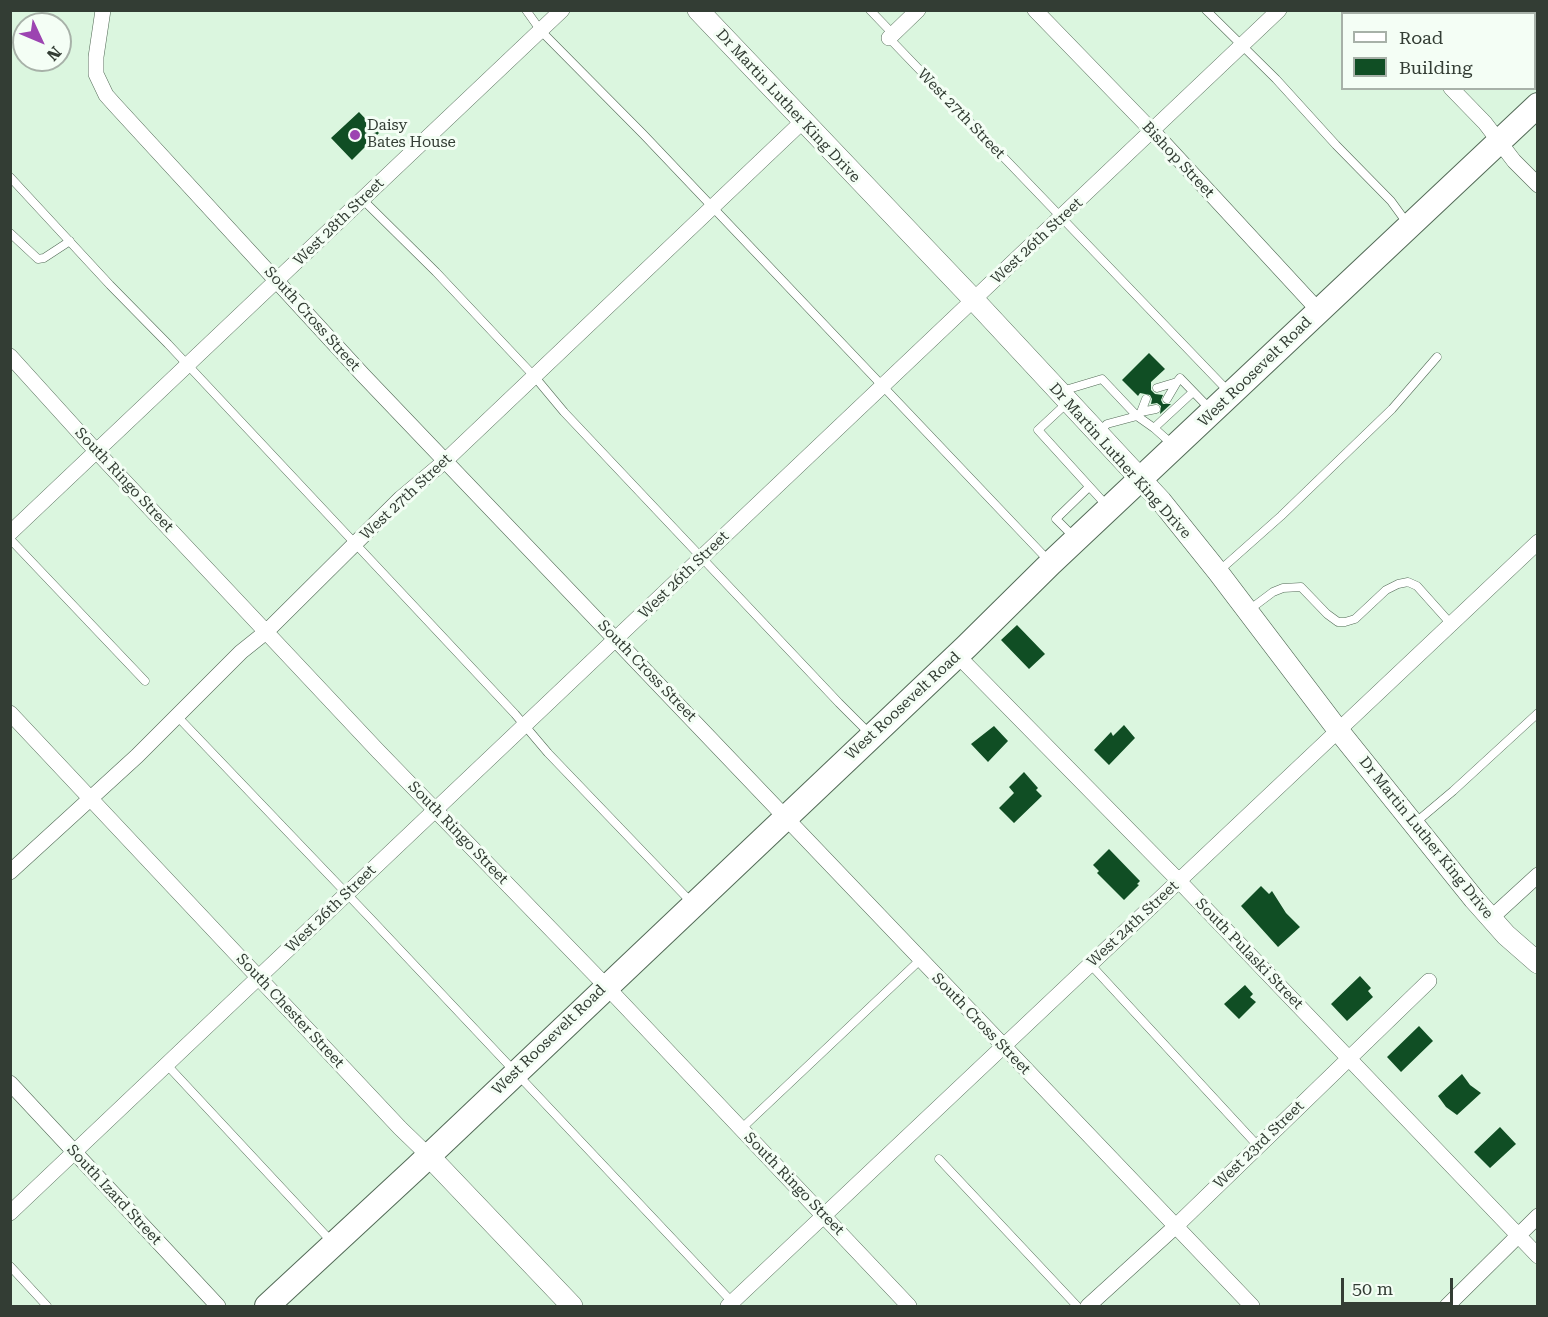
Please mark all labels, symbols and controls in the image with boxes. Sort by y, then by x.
north arrow [12,12,72,72]
legend [1341,12,1536,90]
street label: Dr Martin Luther King Drive [712,26,864,186]
text: Road [1399,27,1443,48]
text: N [43,42,65,64]
text: Building [1399,57,1473,78]
street label: West 27th Street [913,65,1009,163]
place label: Daisy Bates House [367,117,456,152]
street label: Bishop Street [1138,118,1218,202]
marker: Daisy Bates House [348,128,362,142]
street label: West 28th Street [290,174,388,270]
street label: West 26th Street [988,194,1086,288]
street label: South Cross Street [260,263,364,375]
street label: West Roosevelt Road [1195,313,1315,431]
street label: Dr Martin Luther King Drive [1045,380,1195,542]
street label: South Ringo Street [71,424,177,536]
street label: West 27th Street [357,450,455,544]
street label: West 26th Street [635,527,733,623]
street label: South Cross Street [594,616,700,726]
street label: West Roosevelt Road [842,648,964,764]
street label: Dr Martin Luther King Drive [1355,753,1497,923]
street label: South Ringo Street [404,778,512,888]
street label: West 26th Street [282,861,380,957]
street label: West 24th Street [1084,877,1182,971]
street label: South Pulaski Street [1191,895,1307,1013]
street label: South Chester Street [232,950,348,1072]
street label: South Cross Street [928,969,1034,1079]
street label: West Roosevelt Road [489,981,609,1099]
street label: West 23rd Street [1210,1097,1308,1193]
street label: South Ringo Street [740,1129,848,1239]
street label: South Izard Street [63,1141,165,1249]
scale bar [1344,1266,1456,1304]
text: 50 m [1352,1278,1393,1299]

